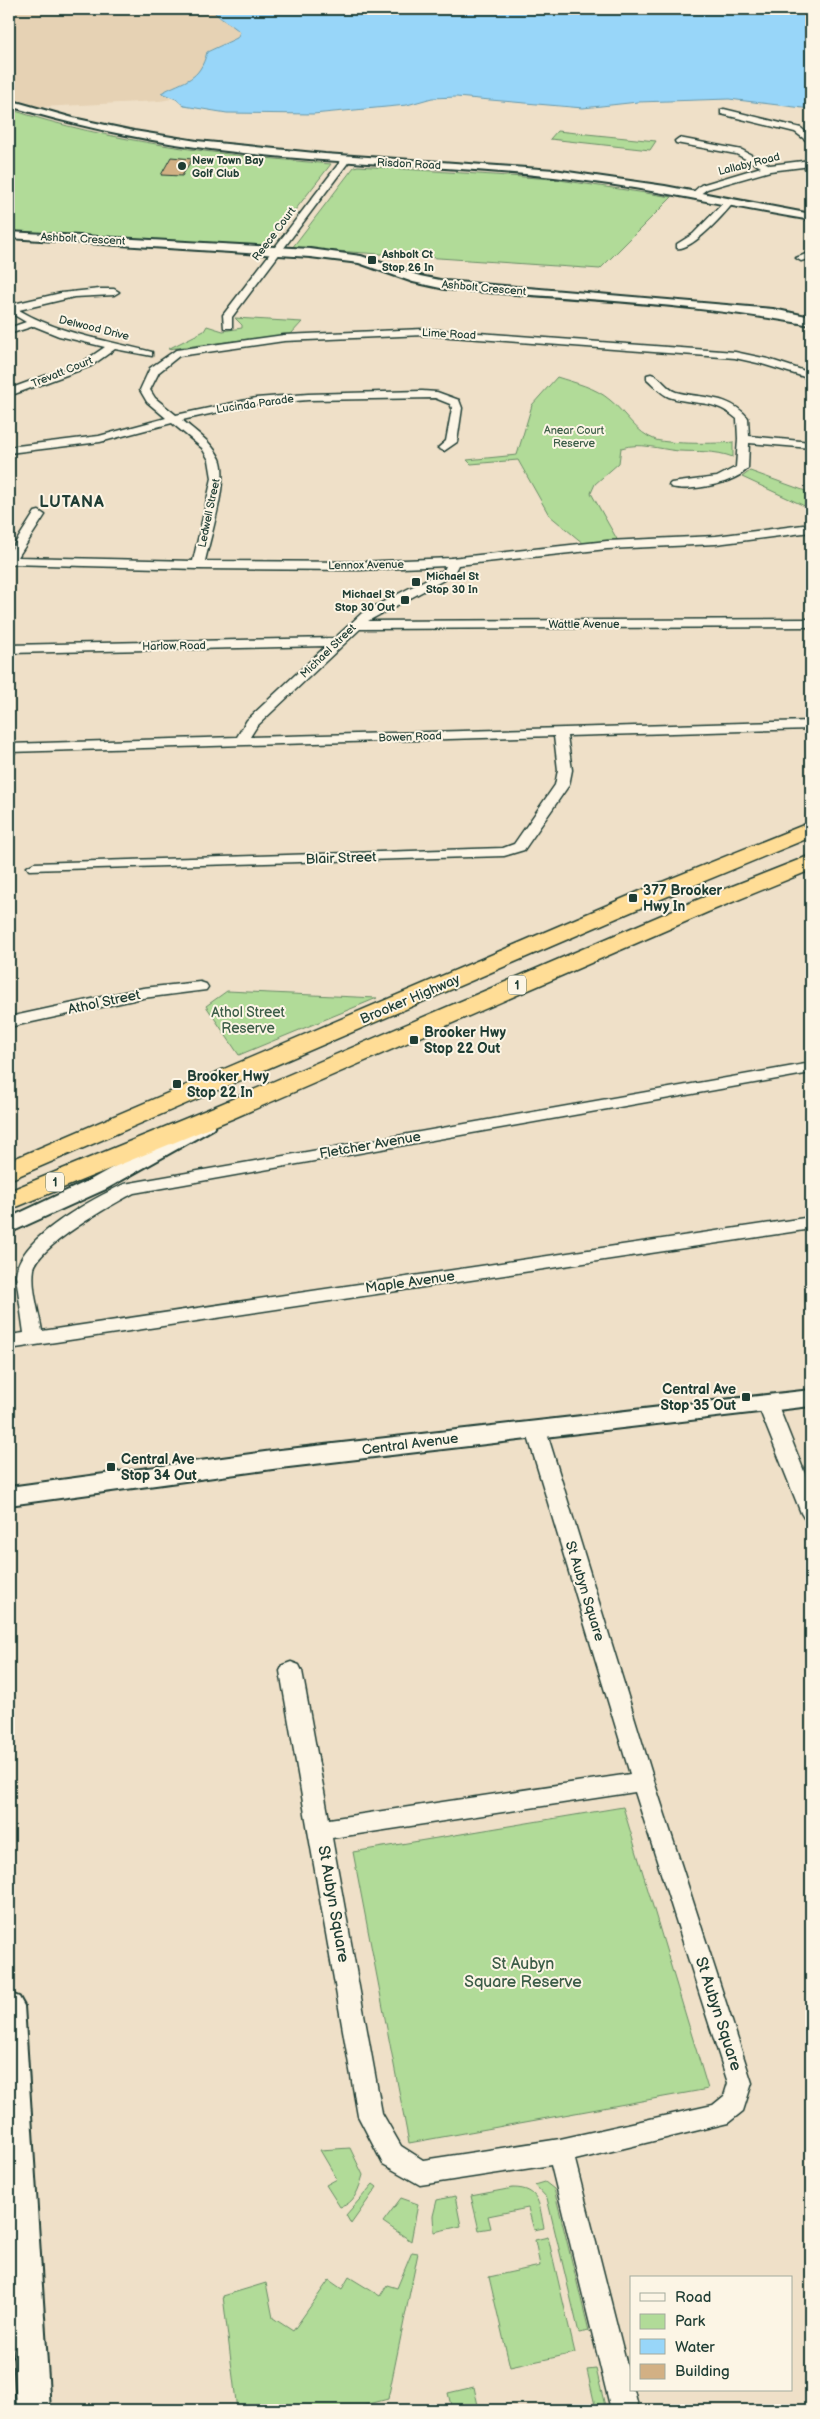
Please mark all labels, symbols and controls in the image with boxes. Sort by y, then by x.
street label: Lallaby Road [717,150,781,178]
place label: New Town Bay Golf Club [192,154,264,180]
street label: Risdon Road [377,156,441,172]
marker: New Town Bay Golf Club [176,160,188,172]
street label: Reece Court [250,204,299,263]
street label: Ashbolt Crescent [40,230,126,248]
place label: Ashbolt Ct Stop 26 In [381,248,434,274]
marker: Ashbolt Ct Stop 26 In [366,254,378,266]
street label: Ashbolt Crescent [441,278,527,298]
street label: Delwood Drive [58,313,131,343]
street label: Lime Road [422,326,476,342]
street label: Trevatt Court [29,354,95,390]
street label: Lucinda Parade [215,392,295,416]
park label: Anear Court Reserve [544,424,605,450]
street label: Ledwell Street [195,477,223,549]
district label: LUTANA [39,493,105,512]
street label: Lennox Avenue [328,558,405,572]
place label: Michael St Stop 30 In [426,570,479,596]
marker: Michael St Stop 30 In [410,576,422,588]
place label: Michael St Stop 30 Out [335,588,395,614]
marker: Michael St Stop 30 Out [399,594,411,606]
street label: Wattle Avenue [548,618,620,631]
street label: Michael Street [298,621,359,681]
street label: Harlow Road [142,639,206,653]
street label: Bowen Road [378,729,442,745]
street label: Blair Street [305,848,377,868]
place label: 377 Brooker Hwy In [643,882,723,915]
marker: 377 Brooker Hwy In [627,892,639,904]
street label: Brooker Highway [358,970,463,1028]
road number: 1 [508,976,526,994]
street label: Athol Street [66,986,142,1018]
park label: Athol Street Reserve [211,1004,286,1037]
place label: Brooker Hwy Stop 22 Out [424,1024,506,1057]
marker: Brooker Hwy Stop 22 Out [408,1034,420,1046]
place label: Brooker Hwy Stop 22 In [187,1068,269,1101]
marker: Brooker Hwy Stop 22 In [171,1078,183,1090]
street label: Fletcher Avenue [318,1128,422,1162]
road number: 1 [46,1172,64,1192]
street label: Maple Avenue [364,1267,456,1297]
place label: Central Ave Stop 35 Out [660,1381,736,1414]
marker: Central Ave Stop 35 Out [740,1391,752,1403]
street label: Central Avenue [361,1430,459,1458]
place label: Central Ave Stop 34 Out [121,1451,197,1484]
marker: Central Ave Stop 34 Out [105,1461,117,1473]
street label: St Aubyn Square [562,1539,608,1643]
street label: St Aubyn Square [313,1844,353,1964]
park label: St Aubyn Square Reserve [464,1955,582,1992]
street label: St Aubyn Square [691,1955,745,2074]
legend [630,2276,792,2392]
text: Road [675,2288,711,2307]
text: Park [675,2312,706,2331]
text: Water [675,2338,715,2357]
text: Building [675,2362,730,2381]

